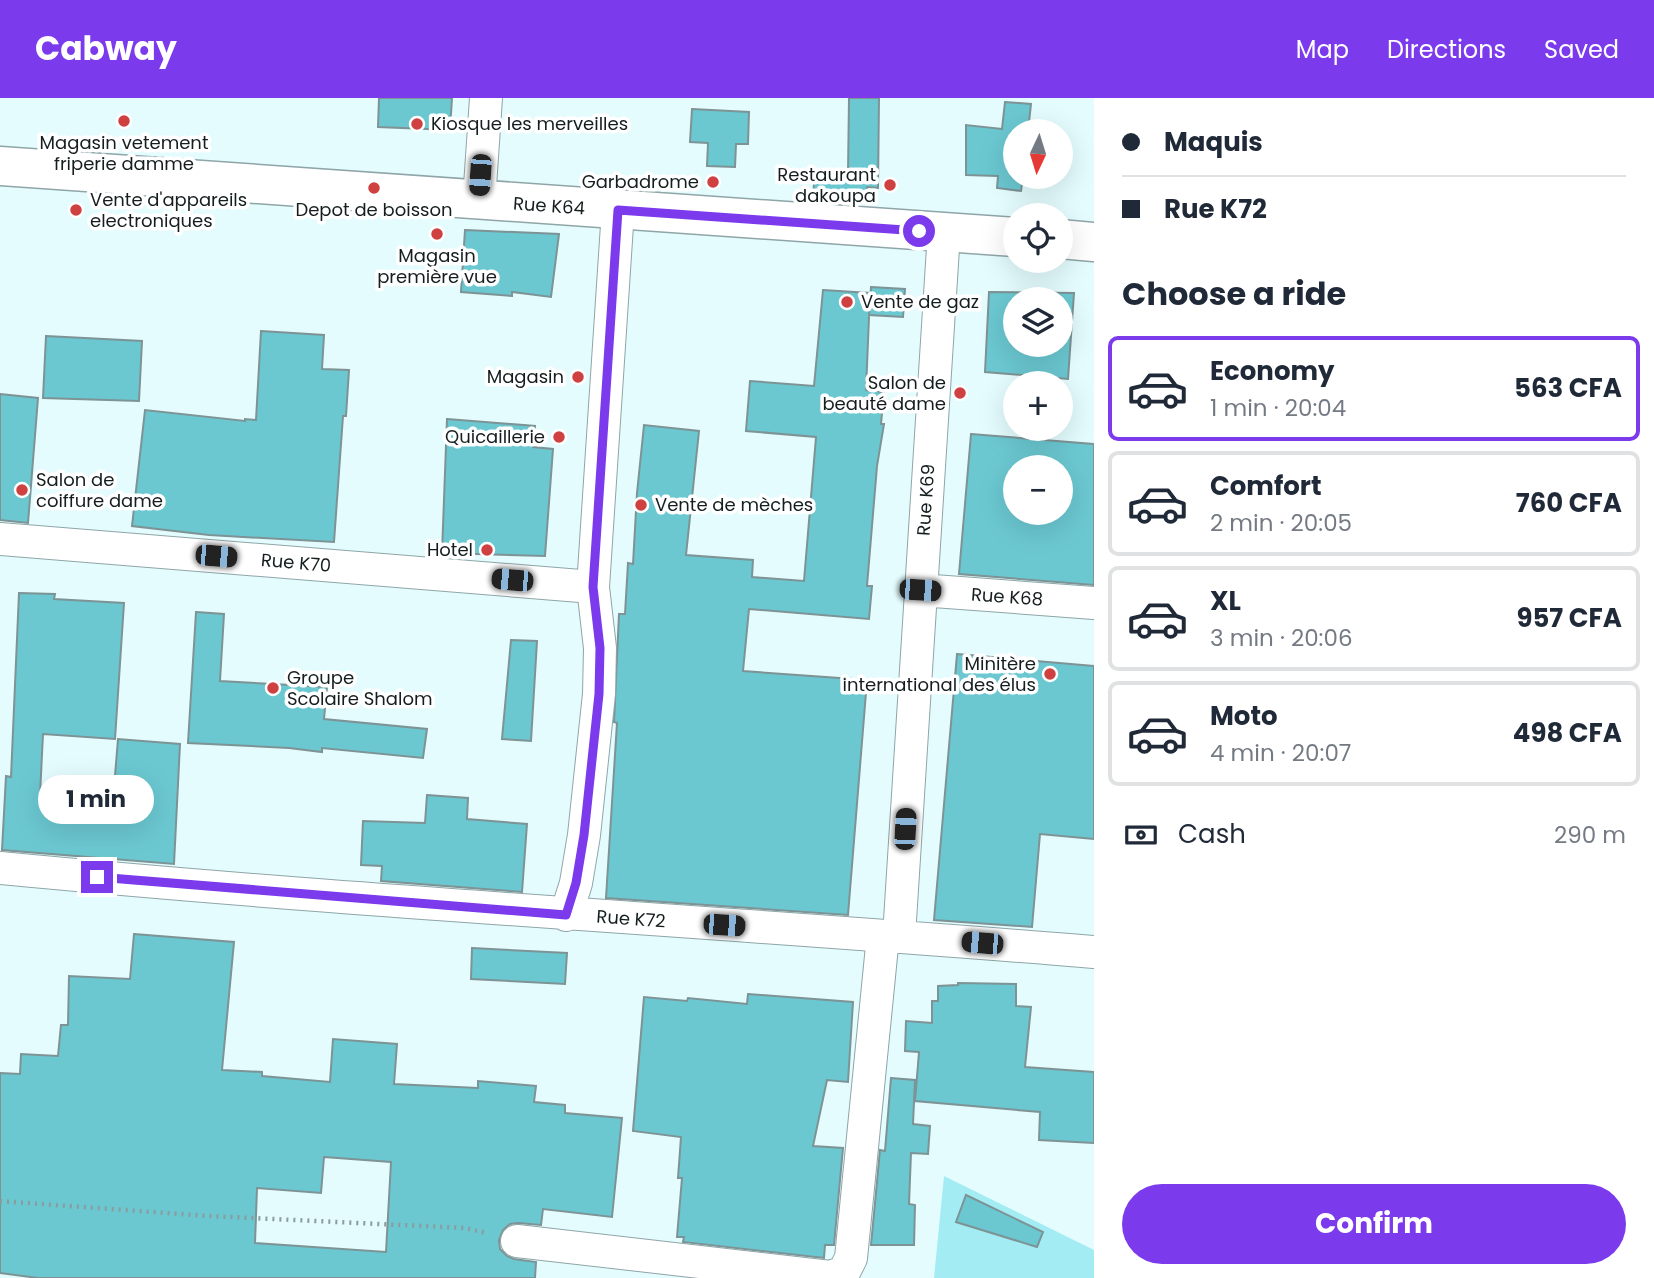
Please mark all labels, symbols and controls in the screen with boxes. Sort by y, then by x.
text: Cabway [35,25,177,72]
text: Map [1296,33,1349,66]
text: Directions [1387,33,1506,66]
text: Saved [1544,33,1619,66]
place label: Kiosque les merveilles [431,111,628,136]
marker: Magasin vetement friperie damme [116,113,132,129]
marker: Kiosque les merveilles [409,116,425,132]
north arrow [1003,119,1073,189]
map controls [1003,119,1073,525]
text: Maquis [1164,124,1263,160]
place label: Magasin vetement friperie damme [40,130,208,176]
car [469,153,492,197]
place label: Restaurant dakoupa [777,162,876,208]
place label: Garbadrome [582,169,699,194]
marker: Garbadrome [705,174,721,190]
marker: Restaurant dakoupa [882,177,898,193]
marker: Depot de boisson [366,180,382,196]
place label: Vente d'appareils electroniques [90,187,247,233]
street label: Rue K64 [512,191,586,220]
text: Rue K72 [1164,191,1267,227]
place label: Depot de boisson [295,197,453,222]
marker: Vente d'appareils electroniques [68,202,84,218]
button: locate [1003,203,1073,273]
route start [903,215,935,247]
marker: Magasin première vue [429,226,445,242]
place label: Magasin première vue [377,243,497,289]
text: Choose a ride [1122,271,1346,316]
button: layers [1003,287,1073,357]
place label: Vente de gaz [861,289,979,314]
marker: Vente de gaz [839,294,855,310]
text: Economy [1210,353,1334,389]
icon: car [1126,357,1189,420]
place label: Magasin [487,364,564,389]
marker: Magasin [570,369,586,385]
place label: Salon de beauté dame [822,370,946,416]
text: 563 CFA [1514,370,1622,406]
button: + [1003,371,1073,441]
marker: Salon de beauté dame [952,385,968,401]
text: 1 min · 20:04 [1210,392,1346,424]
place label: Quicaillerie [445,424,545,449]
marker: Quicaillerie [551,429,567,445]
button: − [1003,455,1073,525]
street label: Rue K69 [911,463,940,537]
place label: Salon de coiffure dame [36,467,163,513]
text: Comfort [1210,468,1322,504]
icon: car [1126,472,1189,535]
marker: Salon de coiffure dame [14,482,30,498]
text: 760 CFA [1516,485,1622,521]
place label: Vente de mèches [655,492,813,517]
marker: Vente de mèches [633,497,649,513]
text: 2 min · 20:05 [1210,507,1352,539]
place label: Hotel [427,537,473,562]
marker: Hotel [479,542,495,558]
car [195,544,238,568]
street label: Rue K70 [260,547,332,578]
car [491,568,534,592]
car [899,578,942,602]
street label: Rue K68 [970,582,1044,611]
text: XL [1210,583,1241,619]
icon: car [1126,587,1189,650]
text: 957 CFA [1516,600,1622,636]
text: 3 min · 20:06 [1210,622,1353,654]
place label: Minitère international des élus [842,651,1036,697]
place label: Groupe Scolaire Shalom [287,665,432,711]
marker: Minitère international des élus [1042,666,1058,682]
marker: Groupe Scolaire Shalom [265,680,281,696]
text: Moto [1210,698,1278,734]
icon: car [1126,702,1189,765]
text: 498 CFA [1513,715,1622,751]
text: 4 min · 20:07 [1210,737,1351,769]
callout: 1 min [39,776,155,824]
text: 1 min [66,783,126,815]
car [894,807,917,851]
icon: cash [1122,816,1160,854]
text: Cash [1178,816,1246,852]
text: 290 m [1554,819,1626,851]
route end [81,861,113,893]
street label: Rue K72 [596,904,667,933]
car [703,913,746,937]
car [961,931,1004,955]
button: Confirm [1122,1184,1626,1264]

